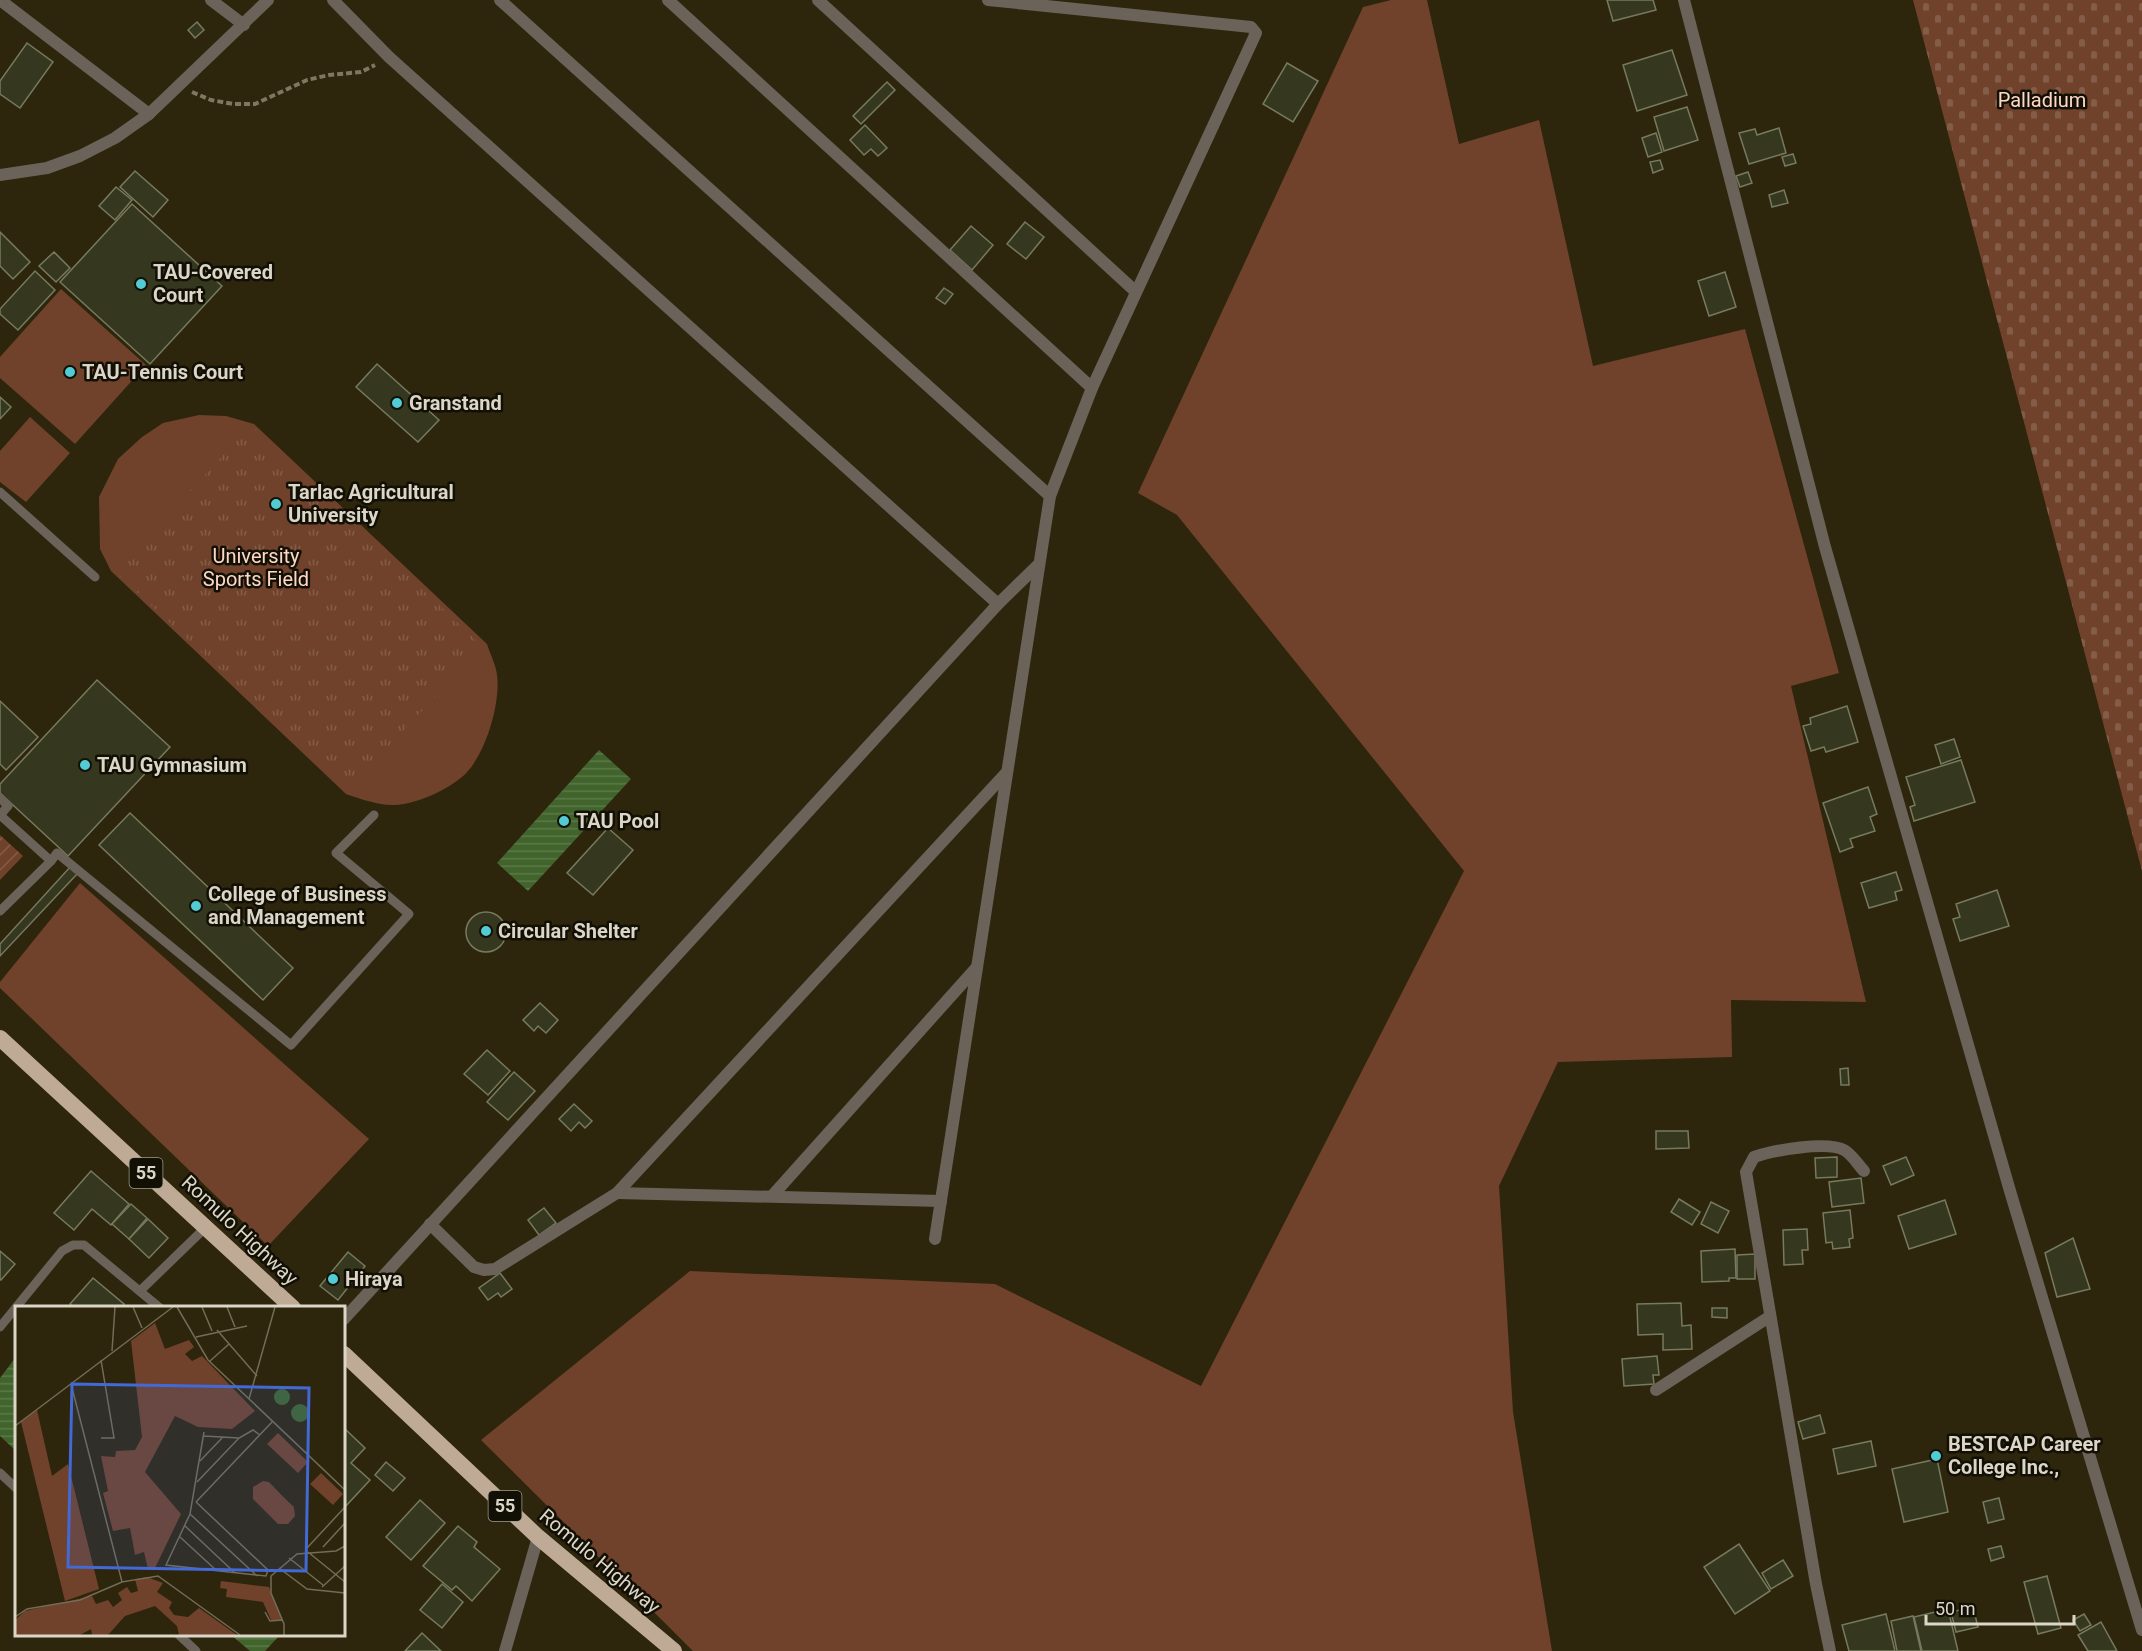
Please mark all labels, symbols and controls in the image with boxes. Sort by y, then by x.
park label: Palladium [1998,88,2086,112]
place label: TAU-Covered Court [153,260,273,307]
marker: TAU-Covered Court [134,277,148,291]
place label: TAU-Tennis Court [82,360,243,384]
marker: TAU-Tennis Court [63,365,77,379]
place label: Granstand [409,391,502,415]
marker: Granstand [390,396,404,410]
place label: Tarlac Agricultural University [288,480,454,527]
marker: Tarlac Agricultural University [269,497,283,511]
park label: University Sports Field [203,544,309,591]
place label: TAU Gymnasium [97,753,247,777]
marker: TAU Gymnasium [78,758,92,772]
place label: TAU Pool [576,809,659,833]
marker: TAU Pool [557,814,571,828]
place label: College of Business and Management [208,882,386,929]
marker: College of Business and Management [189,899,203,913]
place label: Circular Shelter [498,919,639,943]
marker: Circular Shelter [479,924,493,938]
road number: 55 [130,1158,162,1188]
street label: Romulo Highway [177,1170,303,1290]
place label: Hiraya [345,1267,403,1291]
marker: Hiraya [326,1272,340,1286]
inset map [15,1306,345,1636]
place label: BESTCAP Career College Inc., [1948,1432,2101,1479]
marker: BESTCAP Career College Inc., [1929,1449,1943,1463]
road number: 55 [488,1491,522,1521]
street label: Romulo Highway [535,1504,666,1619]
scale bar [1926,1588,2074,1626]
text: 50 m [1935,1598,1975,1619]

